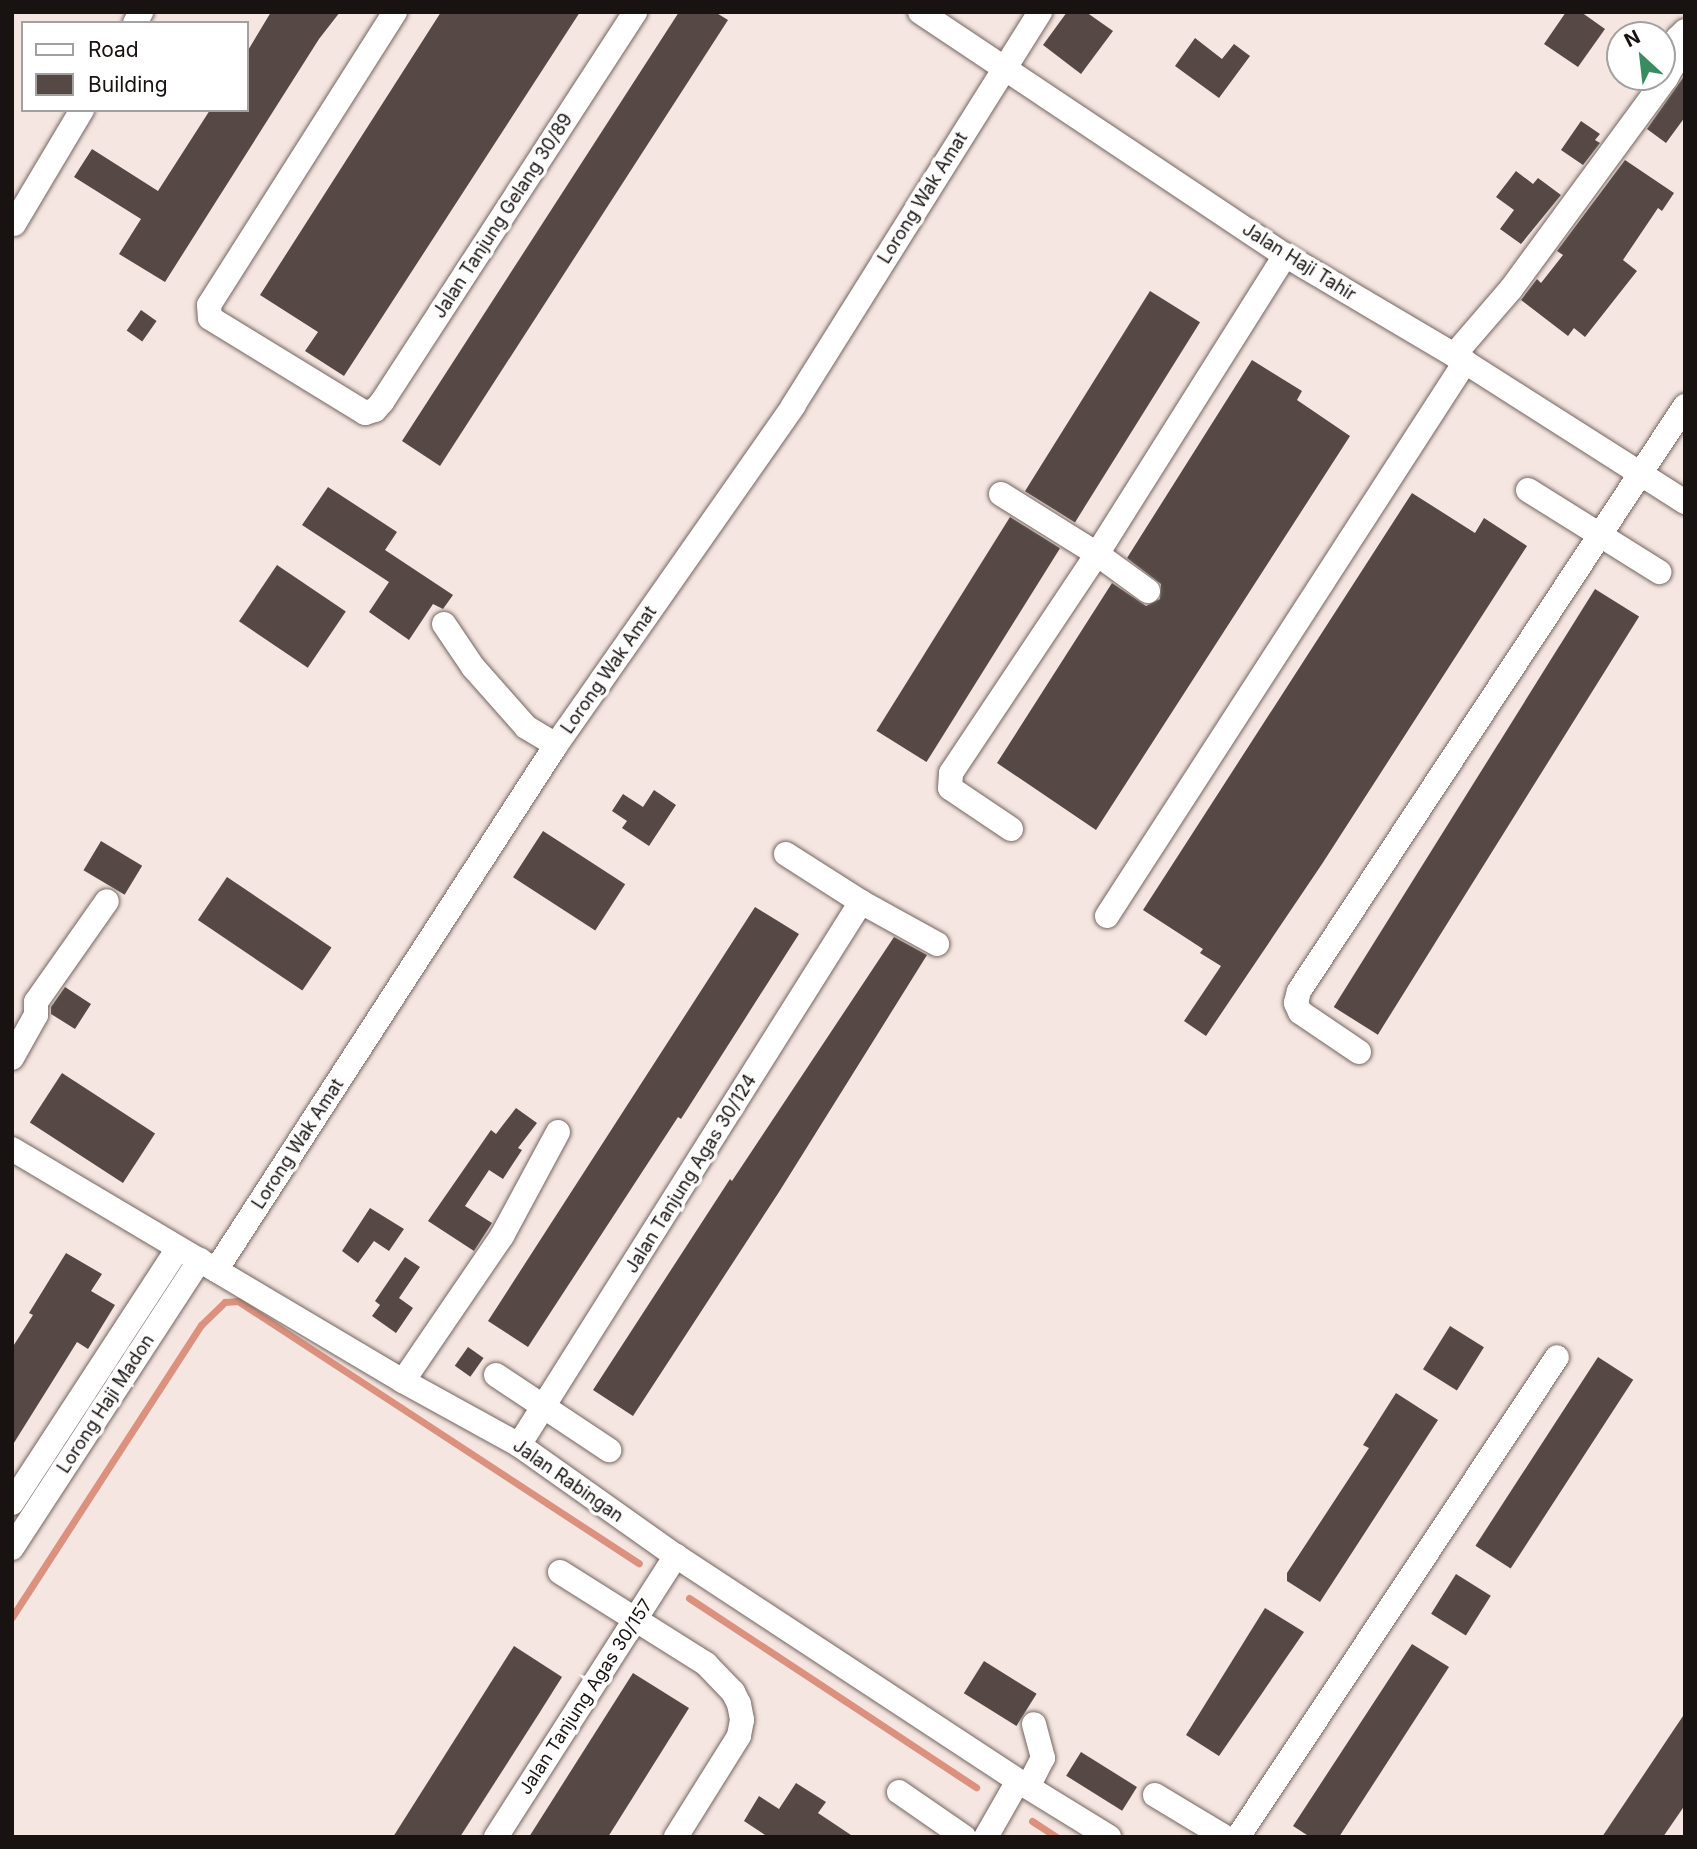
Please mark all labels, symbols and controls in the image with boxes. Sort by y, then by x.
legend [21,21,248,112]
north arrow [1606,21,1676,91]
text: N [1620,25,1644,52]
text: Road [88,37,139,62]
text: Building [88,72,168,97]
street label: Jalan Tanjung Gelang 30/89 [429,110,577,322]
street label: Lorong Wak Amat [874,128,972,268]
street label: Jalan Haji Tahir [1238,218,1360,306]
street label: Lorong Wak Amat [557,602,661,738]
street label: Jalan Tanjung Agas 30/124 [621,1071,761,1277]
street label: Lorong Wak Amat [248,1075,348,1213]
street label: Lorong Haji Madon [53,1331,159,1477]
street label: Jalan Rabingan [509,1435,627,1527]
street label: Jalan Tanjung Agas 30/157 [515,1595,657,1799]

